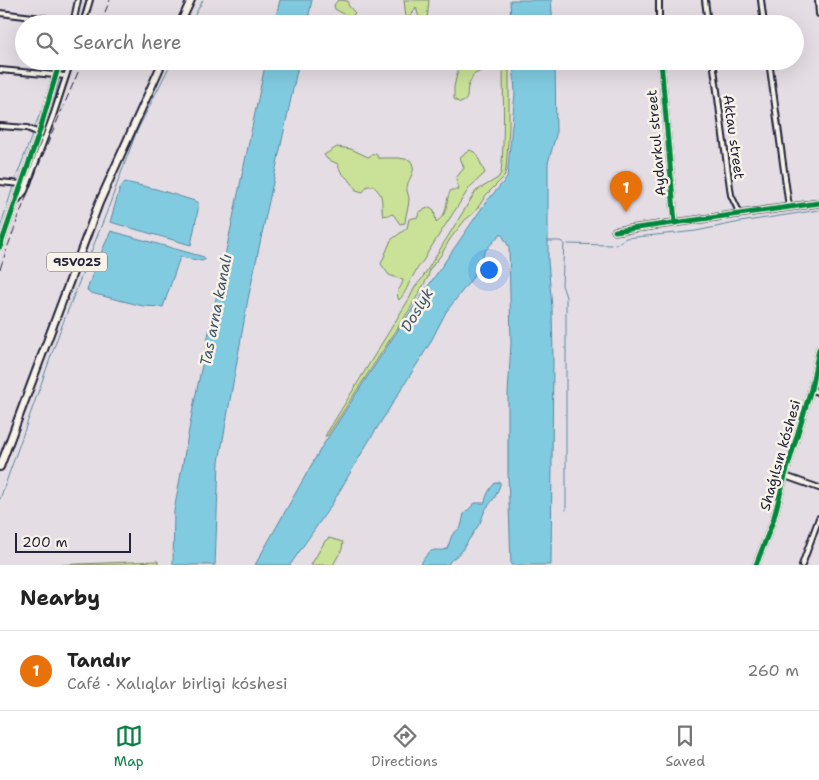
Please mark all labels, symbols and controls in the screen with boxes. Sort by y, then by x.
search box [15,15,804,70]
icon: search [33,29,61,57]
text: Search here [73,30,182,55]
street label: Aydarkul street [642,89,670,197]
street label: Aktau street [719,94,749,180]
pin: 1 [610,171,642,212]
road number: 95V025 [47,252,107,272]
water label: Tas arna kanalı [195,252,237,368]
your location [476,257,502,283]
water label: Doslyk [396,284,438,336]
street label: Shaǵılsın kóshesi [756,398,804,512]
scale bar [15,530,131,553]
text: 200 m [22,533,68,551]
text: Nearby [20,584,100,612]
text: Tandır [67,648,131,673]
text: 1 [32,660,40,681]
text: 260 m [747,660,799,681]
text: Café · Xalıqlar birligi kóshesi [67,673,287,694]
tab: Map [114,722,144,770]
tab: Directions [371,722,438,770]
tab: Saved [666,722,705,770]

